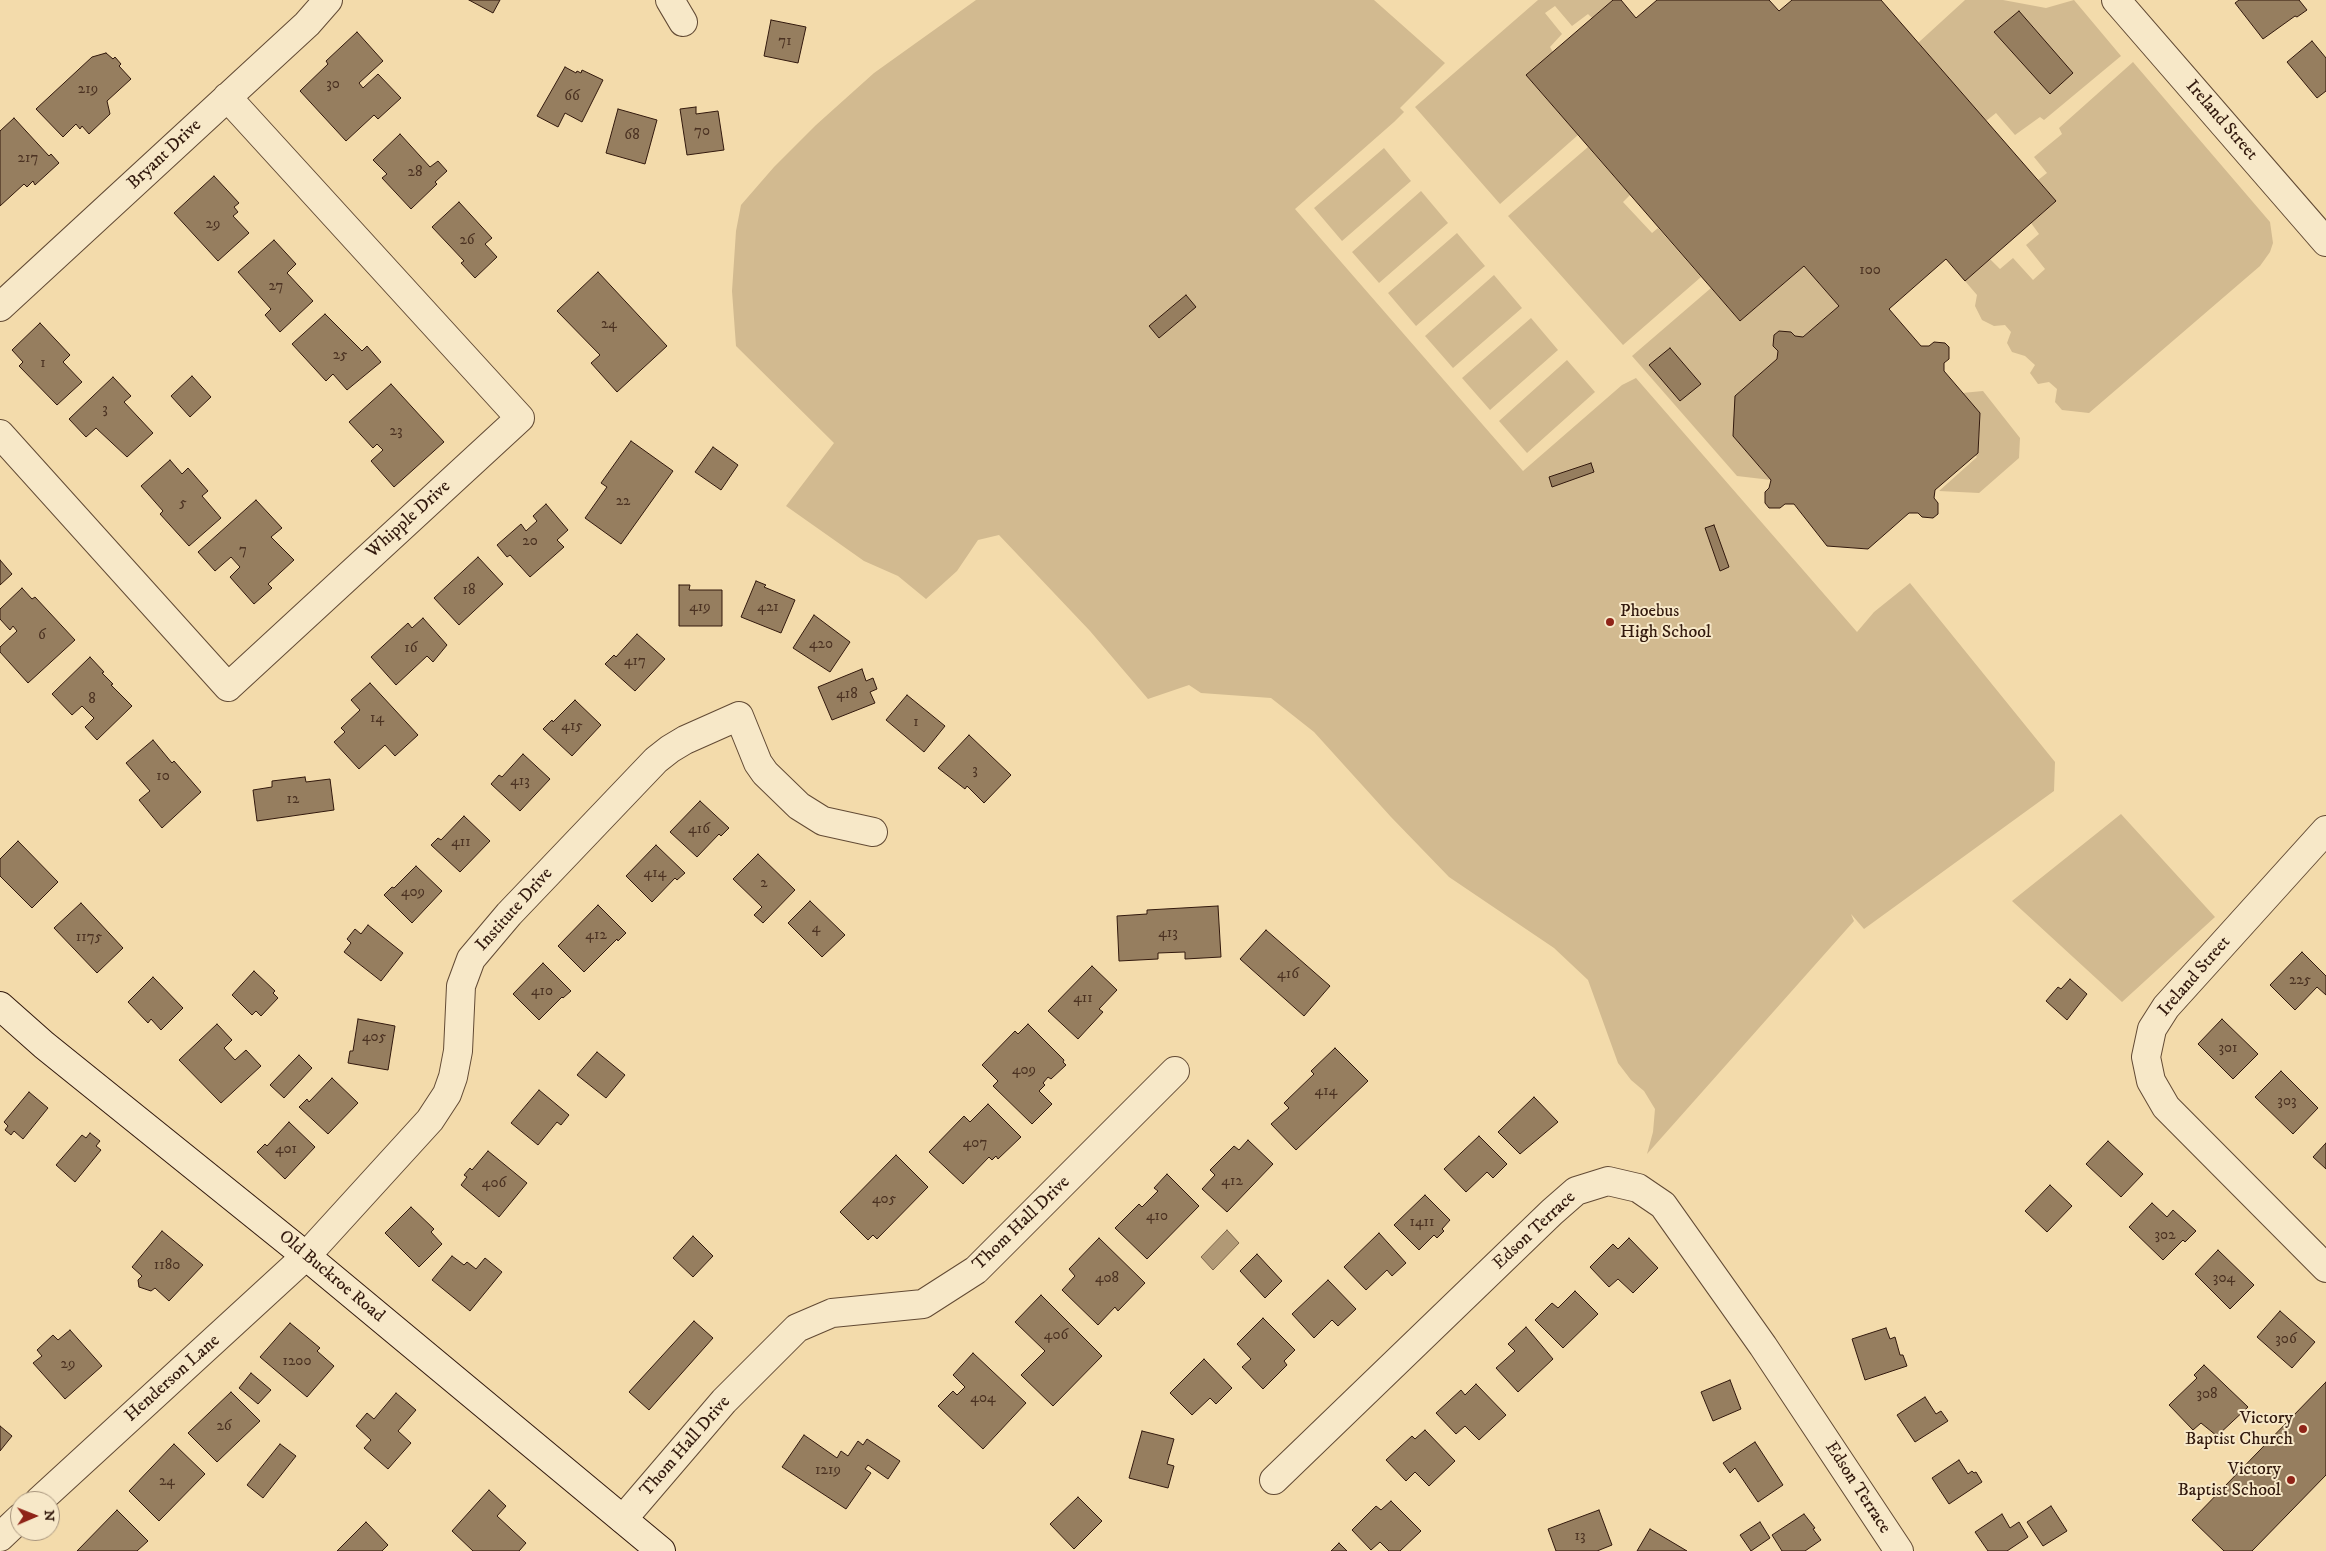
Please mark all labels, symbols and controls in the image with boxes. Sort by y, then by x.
house number: 71 [778,33,792,51]
house number: 30 [326,76,340,94]
street label: Ireland Street [2180,76,2262,166]
house number: 219 [78,81,98,99]
house number: 66 [564,88,580,106]
street label: Bryant Drive [124,115,206,195]
house number: 70 [694,123,710,141]
house number: 68 [624,127,640,145]
house number: 217 [18,150,38,168]
house number: 28 [408,164,422,182]
house number: 29 [206,216,220,234]
house number: 26 [459,232,475,250]
house number: 100 [1859,262,1881,280]
house number: 27 [269,278,283,296]
house number: 24 [601,316,617,334]
house number: 25 [333,347,347,365]
house number: 1 [40,355,46,373]
house number: 3 [102,401,108,419]
house number: 23 [390,423,402,441]
street label: Whipple Drive [362,477,456,563]
house number: 22 [616,493,630,511]
house number: 5 [179,495,187,513]
house number: 20 [522,533,538,551]
house number: 7 [239,542,247,560]
house number: 18 [462,582,476,600]
house number: 419 [689,599,711,617]
house number: 421 [757,599,779,617]
place label: Phoebus High School [1620,601,1711,644]
marker: Phoebus High School [1604,616,1616,628]
house number: 6 [38,627,46,645]
house number: 420 [809,636,833,654]
house number: 16 [404,640,418,658]
house number: 417 [624,653,646,671]
house number: 418 [836,686,858,704]
house number: 8 [88,691,96,709]
house number: 14 [370,710,384,728]
house number: 1 [913,714,919,732]
house number: 415 [561,718,583,736]
house number: 3 [972,762,978,780]
house number: 10 [156,768,170,786]
house number: 413 [510,773,530,791]
house number: 12 [287,791,299,809]
house number: 416 [688,821,710,839]
house number: 411 [451,834,471,852]
street label: Institute Drive [472,864,558,956]
house number: 414 [644,865,666,883]
house number: 2 [760,875,768,893]
house number: 409 [401,884,425,902]
house number: 4 [812,920,820,938]
house number: 413 [1158,925,1178,943]
house number: 412 [585,927,607,945]
house number: 1175 [76,929,102,947]
street label: Ireland Street [2154,932,2236,1022]
house number: 416 [1277,966,1299,984]
house number: 225 [2289,972,2311,990]
house number: 410 [531,983,553,1001]
house number: 411 [1073,990,1093,1008]
house number: 405 [362,1029,386,1047]
house number: 301 [2218,1040,2238,1058]
house number: 409 [1012,1062,1036,1080]
house number: 414 [1315,1083,1337,1101]
house number: 303 [2277,1093,2297,1111]
house number: 407 [963,1135,987,1153]
house number: 401 [275,1141,297,1159]
street label: Thom Hall Drive [969,1172,1075,1276]
house number: 412 [1221,1173,1243,1191]
house number: 406 [482,1175,506,1193]
street label: Edson Terrace [1489,1187,1581,1275]
house number: 405 [872,1191,896,1209]
house number: 410 [1146,1208,1168,1226]
house number: 1411 [1409,1214,1435,1232]
street label: Old Buckroe Road [274,1226,388,1328]
house number: 302 [2154,1227,2176,1245]
house number: 1180 [154,1257,180,1275]
house number: 408 [1095,1270,1119,1288]
house number: 304 [2213,1270,2235,1288]
house number: 406 [1044,1327,1068,1345]
street label: Henderson Lane [121,1331,225,1427]
house number: 306 [2275,1331,2297,1349]
house number: 1200 [282,1353,312,1371]
house number: 29 [61,1356,75,1374]
house number: 308 [2196,1386,2218,1404]
house number: 404 [970,1390,996,1408]
street label: Thom Hall Drive [636,1392,736,1502]
place label: Victory Baptist Church [2185,1408,2293,1450]
house number: 26 [216,1418,232,1436]
marker: Victory Baptist Church [2297,1423,2309,1435]
street label: Edson Terrace [1819,1438,1895,1538]
place label: Victory Baptist School [2177,1459,2281,1502]
house number: 1219 [815,1462,841,1480]
house number: 24 [159,1473,175,1491]
marker: Victory Baptist School [2285,1474,2297,1486]
north arrow [10,1491,60,1541]
text: N [40,1510,58,1522]
house number: 13 [1574,1528,1586,1546]

